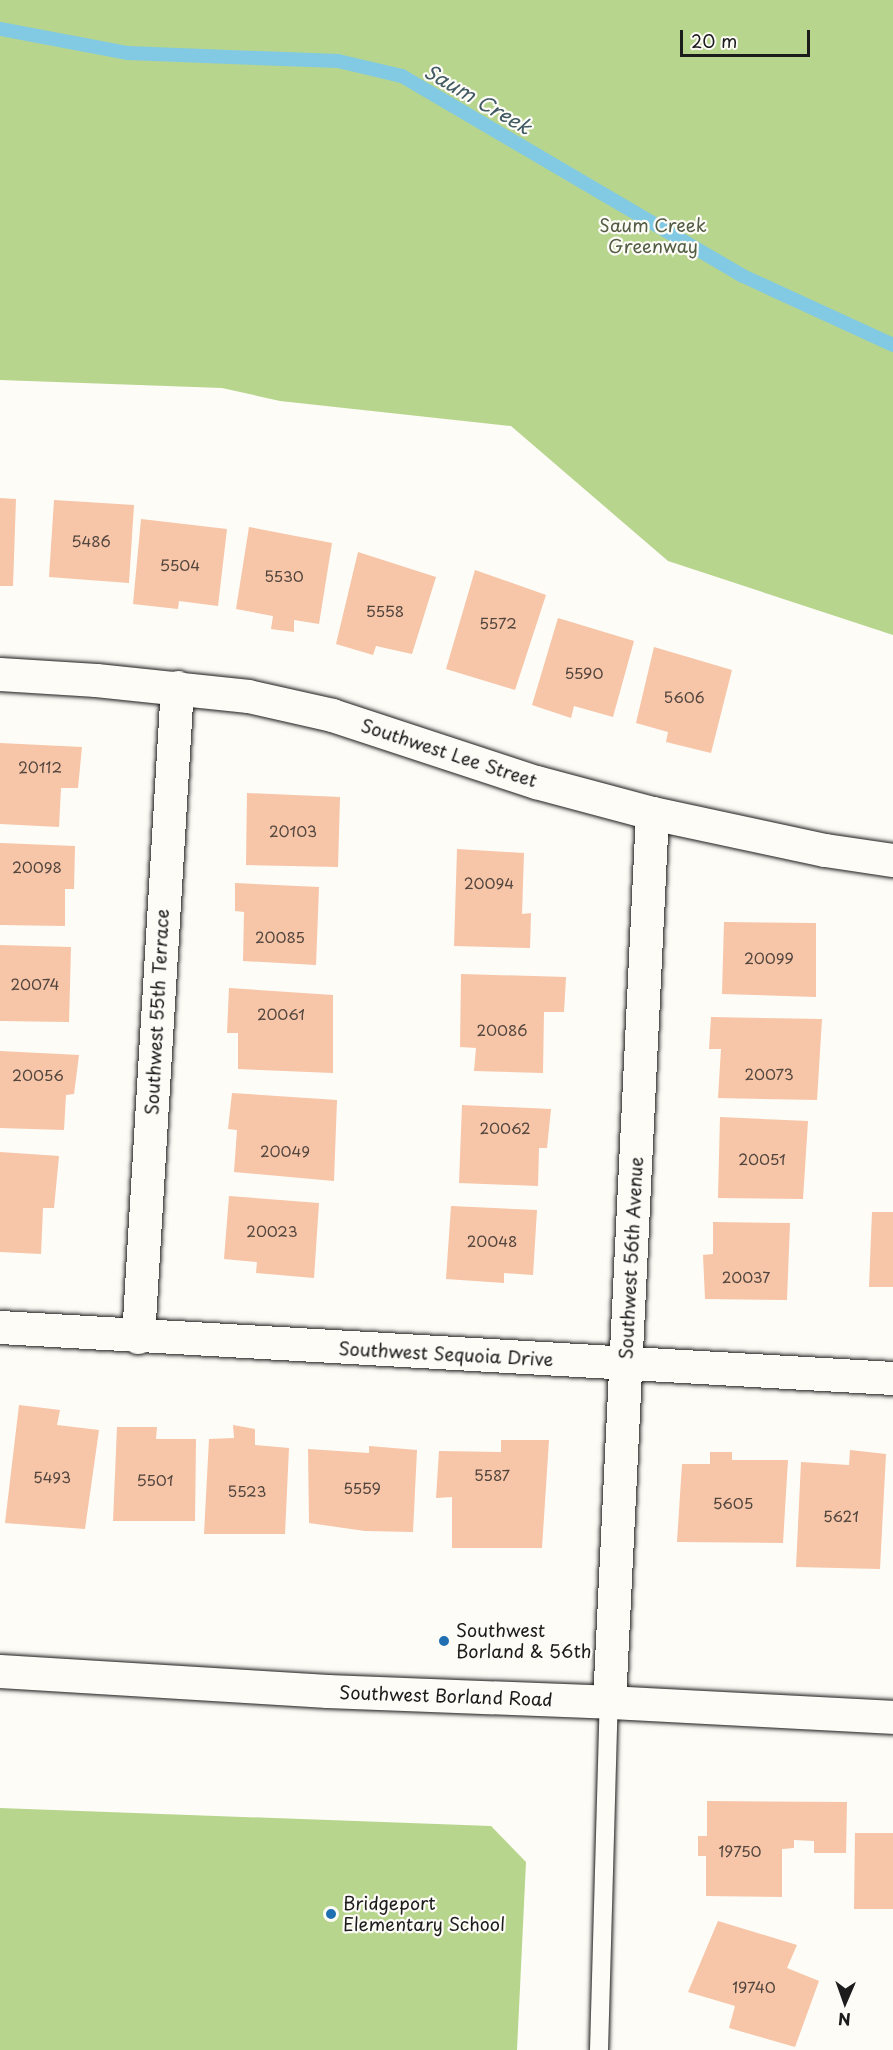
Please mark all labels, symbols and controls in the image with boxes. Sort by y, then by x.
scale bar [683,18,814,56]
text: 20 m [691,27,737,54]
water label: Saum Creek [420,59,536,139]
park label: Saum Creek Greenway [599,215,707,258]
house number: 5486 [71,532,111,550]
house number: 5504 [160,556,200,574]
house number: 5530 [264,567,304,585]
house number: 5558 [366,602,404,620]
house number: 5572 [479,614,517,632]
house number: 5590 [564,664,604,682]
house number: 5606 [663,688,705,706]
street label: Southwest Lee Street [358,714,540,792]
house number: 20112 [18,758,62,776]
house number: 20103 [269,822,317,840]
house number: 20098 [12,858,62,876]
house number: 20094 [464,874,514,892]
street label: Southwest 55th Terrace [141,908,173,1116]
house number: 20085 [255,928,305,946]
house number: 20099 [744,949,794,967]
house number: 20074 [11,975,59,993]
house number: 20061 [257,1005,305,1023]
house number: 20086 [476,1021,528,1039]
house number: 20073 [744,1065,794,1083]
house number: 20056 [12,1066,64,1084]
house number: 20062 [479,1119,531,1137]
house number: 20049 [260,1142,310,1160]
house number: 20051 [738,1150,786,1168]
street label: Southwest 56th Avenue [615,1155,647,1361]
house number: 20023 [246,1222,298,1240]
house number: 20048 [467,1232,517,1250]
house number: 20037 [722,1268,770,1286]
street label: Southwest Sequoia Drive [338,1338,554,1370]
house number: 5587 [474,1466,510,1484]
house number: 5493 [33,1468,71,1486]
house number: 5501 [136,1471,174,1489]
house number: 5559 [343,1479,381,1497]
house number: 5523 [228,1482,266,1500]
house number: 5605 [713,1494,753,1512]
house number: 5621 [823,1507,859,1525]
place label: Southwest Borland & 56th [456,1620,592,1662]
marker: Southwest Borland & 56th [437,1634,451,1648]
street label: Southwest Borland Road [339,1681,553,1711]
house number: 19750 [718,1842,762,1860]
place label: Bridgeport Elementary School [343,1893,505,1936]
marker: Bridgeport Elementary School [324,1907,338,1921]
north arrow [815,1972,875,2032]
house number: 19740 [732,1978,776,1996]
text: N [838,2008,851,2032]

